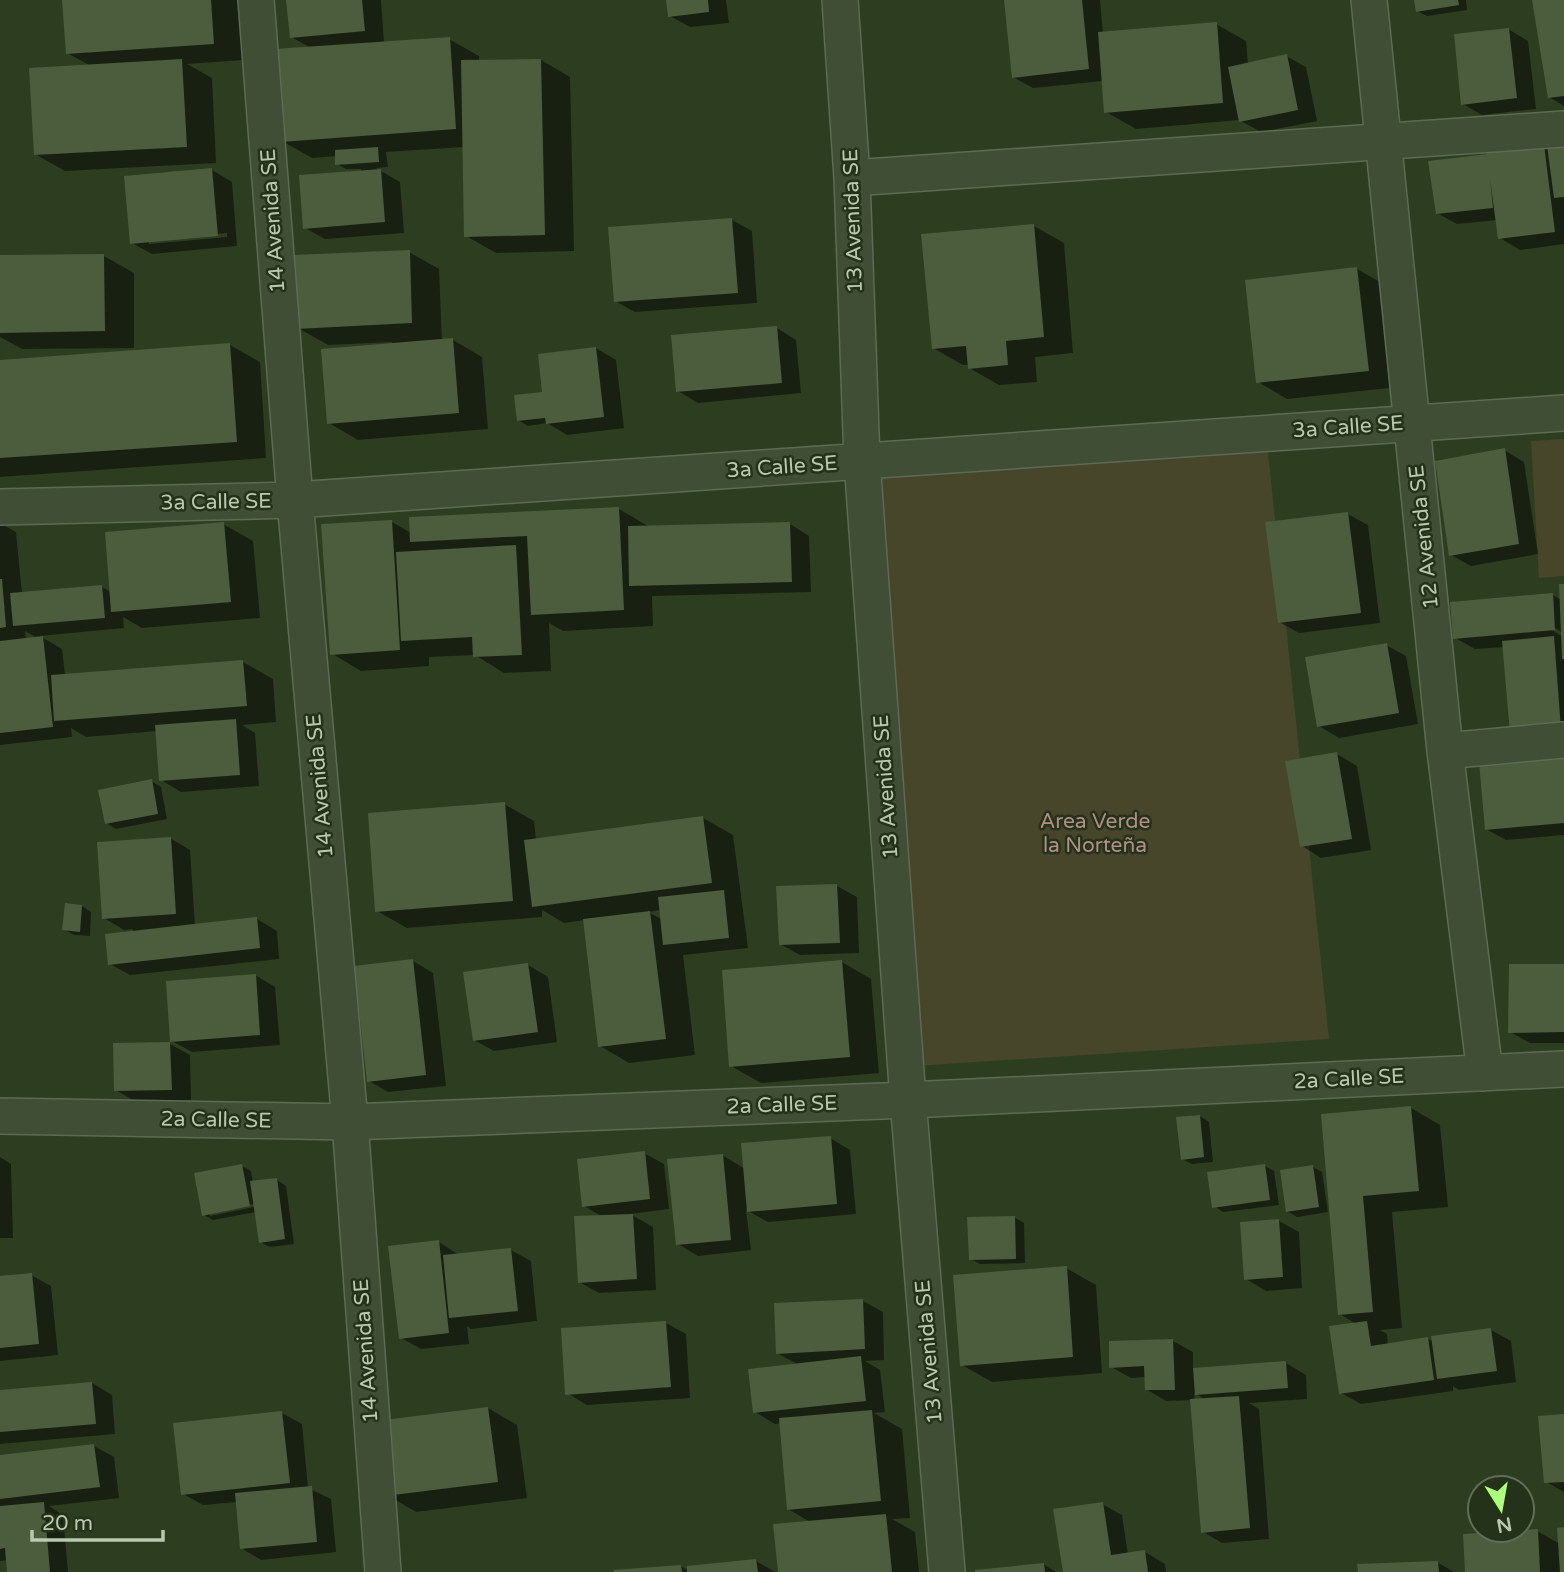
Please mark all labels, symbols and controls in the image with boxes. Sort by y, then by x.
street label: 14 Avenida SE [255,148,291,294]
street label: 13 Avenida SE [838,148,868,294]
street label: 3a Calle SE [1292,411,1404,443]
street label: 3a Calle SE [726,451,838,483]
street label: 12 Avenida SE [1404,464,1444,610]
street label: 3a Calle SE [160,489,272,515]
street label: 14 Avenida SE [301,713,339,859]
street label: 13 Avenida SE [868,714,904,860]
park label: Area Verde la Norteña [1040,809,1150,858]
street label: 2a Calle SE [1293,1064,1405,1094]
street label: 2a Calle SE [726,1091,838,1119]
street label: 2a Calle SE [160,1107,272,1133]
street label: 14 Avenida SE [348,1278,384,1424]
street label: 13 Avenida SE [910,1279,948,1425]
north arrow [1466,1474,1536,1544]
scale bar [32,1498,163,1542]
text: 20 m [42,1511,93,1536]
text: N [1494,1512,1514,1537]

